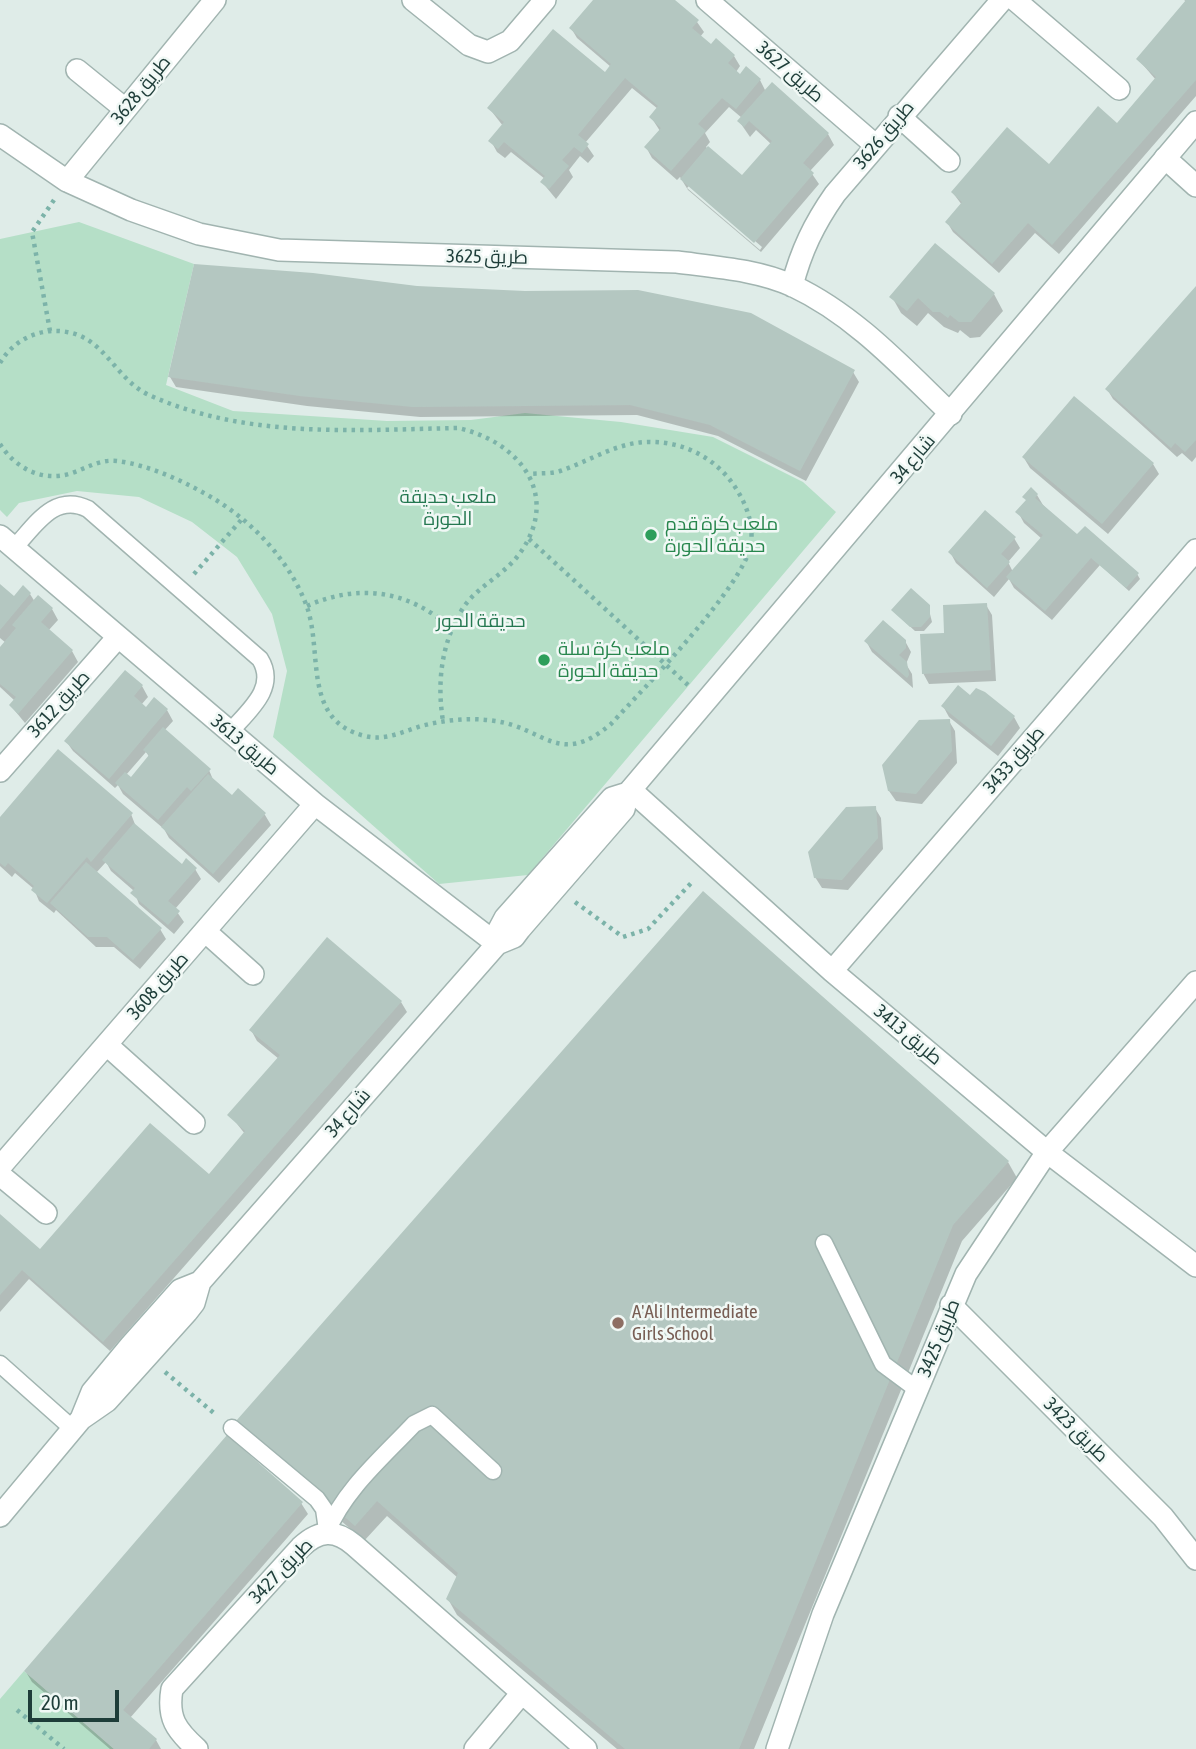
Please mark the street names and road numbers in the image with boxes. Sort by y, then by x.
street label: طريق 3627 [752,37,828,107]
street label: طريق 3628 [106,51,176,129]
street label: طريق 3626 [849,96,919,174]
street label: طريق 3625 [446,245,528,269]
street label: شارع 34 [886,430,940,488]
street label: طريق 3612 [23,666,95,742]
street label: طريق 3613 [206,710,284,780]
street label: طريق 3433 [979,722,1049,798]
street label: طريق 3608 [123,948,193,1024]
street label: طريق 3413 [869,1000,947,1070]
street label: شارع 34 [321,1084,375,1142]
street label: طريق 3425 [913,1296,965,1380]
street label: طريق 3423 [1039,1393,1113,1467]
street label: طريق 3427 [244,1534,318,1608]

